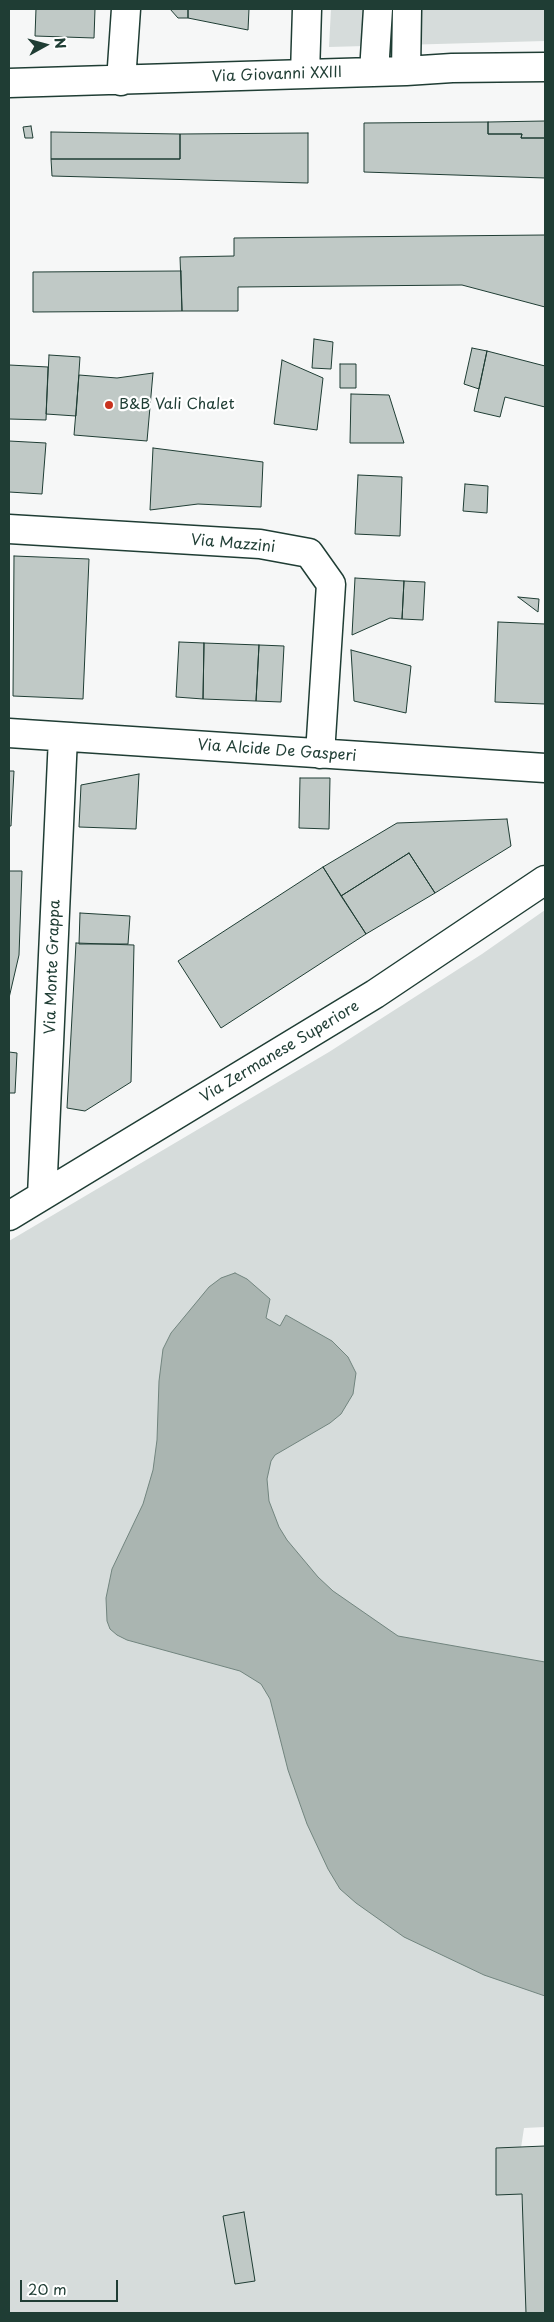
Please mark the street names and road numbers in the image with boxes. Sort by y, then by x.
street label: Via Giovanni XXIII [212,64,342,86]
street label: Via Mazzini [190,531,276,557]
street label: Via Alcide De Gasperi [197,736,357,766]
street label: Via Monte Grappa [42,899,64,1035]
street label: Via Zermanese Superiore [197,997,363,1107]

